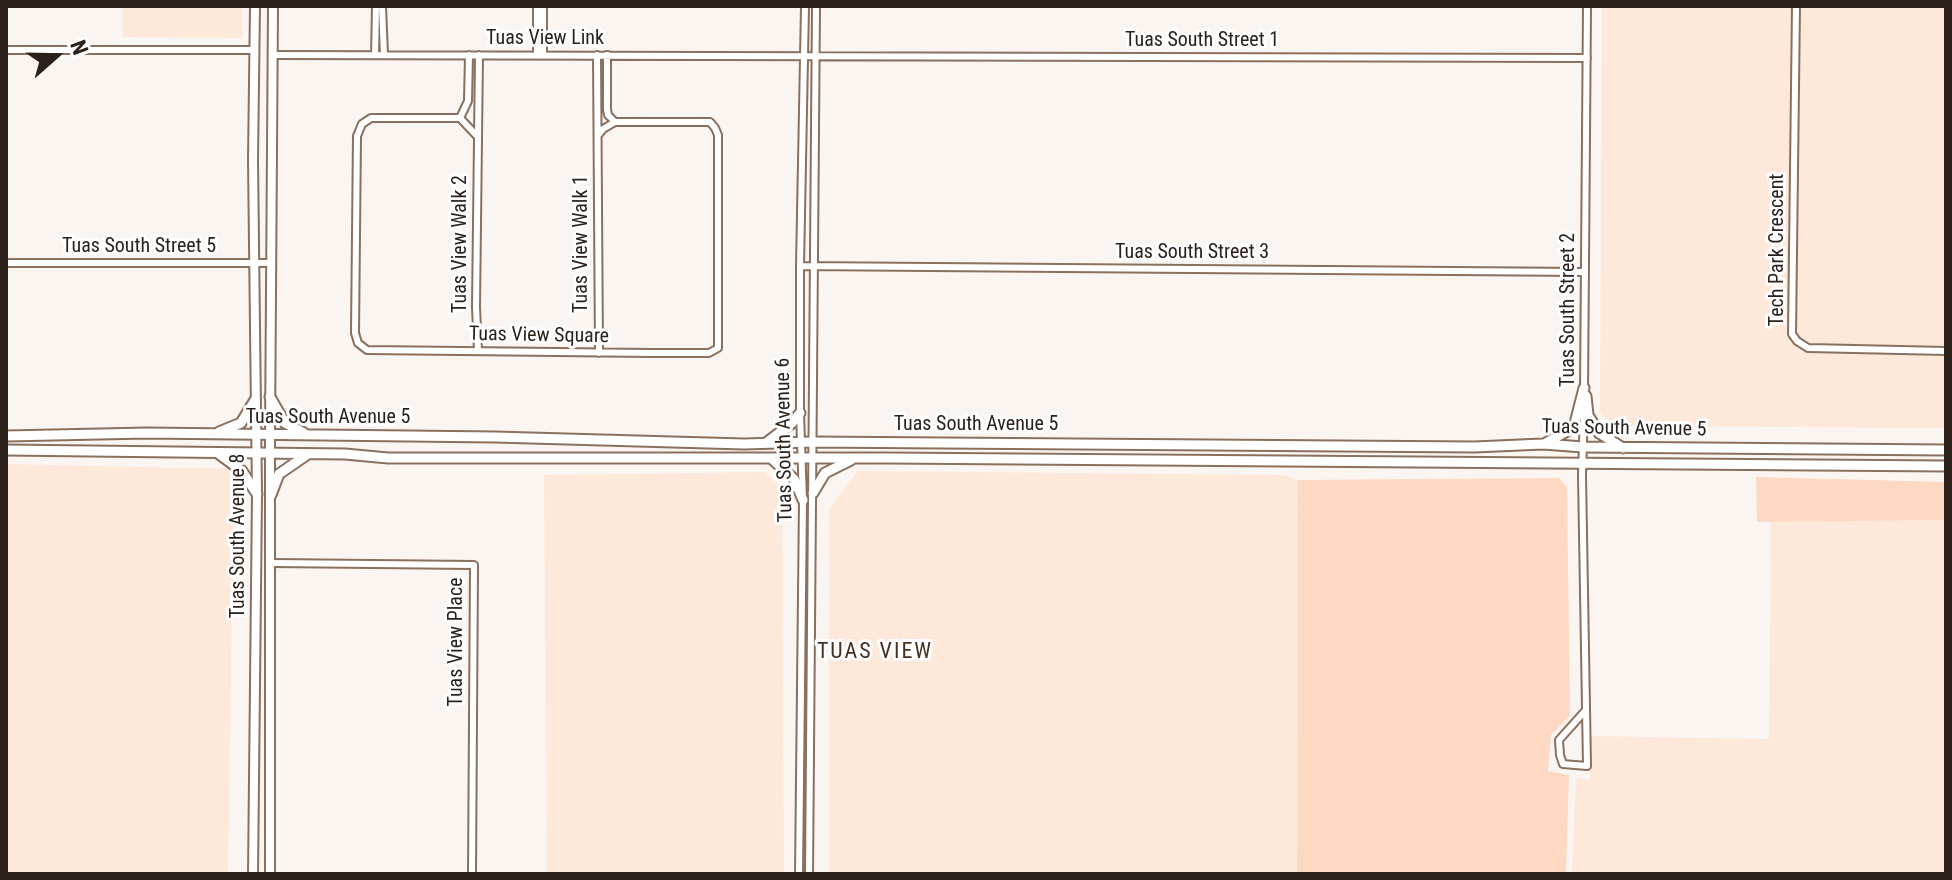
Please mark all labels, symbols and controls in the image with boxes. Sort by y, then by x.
north arrow [16,16,96,96]
street label: Tuas View Link [486,27,604,51]
street label: Tuas South Street 1 [1125,29,1279,53]
text: N [65,37,93,58]
street label: Tech Park Crescent [1766,174,1790,326]
street label: Tuas View Walk 2 [449,175,473,313]
street label: Tuas View Walk 1 [570,175,594,313]
street label: Tuas South Street 2 [1557,233,1581,387]
street label: Tuas South Street 5 [62,235,216,259]
street label: Tuas South Street 3 [1115,241,1269,265]
street label: Tuas View Square [469,323,609,349]
street label: Tuas South Avenue 6 [772,357,798,523]
street label: Tuas South Avenue 5 [246,406,410,430]
street label: Tuas South Avenue 5 [894,413,1058,437]
street label: Tuas South Avenue 5 [1541,416,1707,442]
street label: Tuas South Avenue 8 [227,454,251,618]
street label: Tuas View Place [445,577,469,707]
district label: TUAS VIEW [817,639,933,665]

